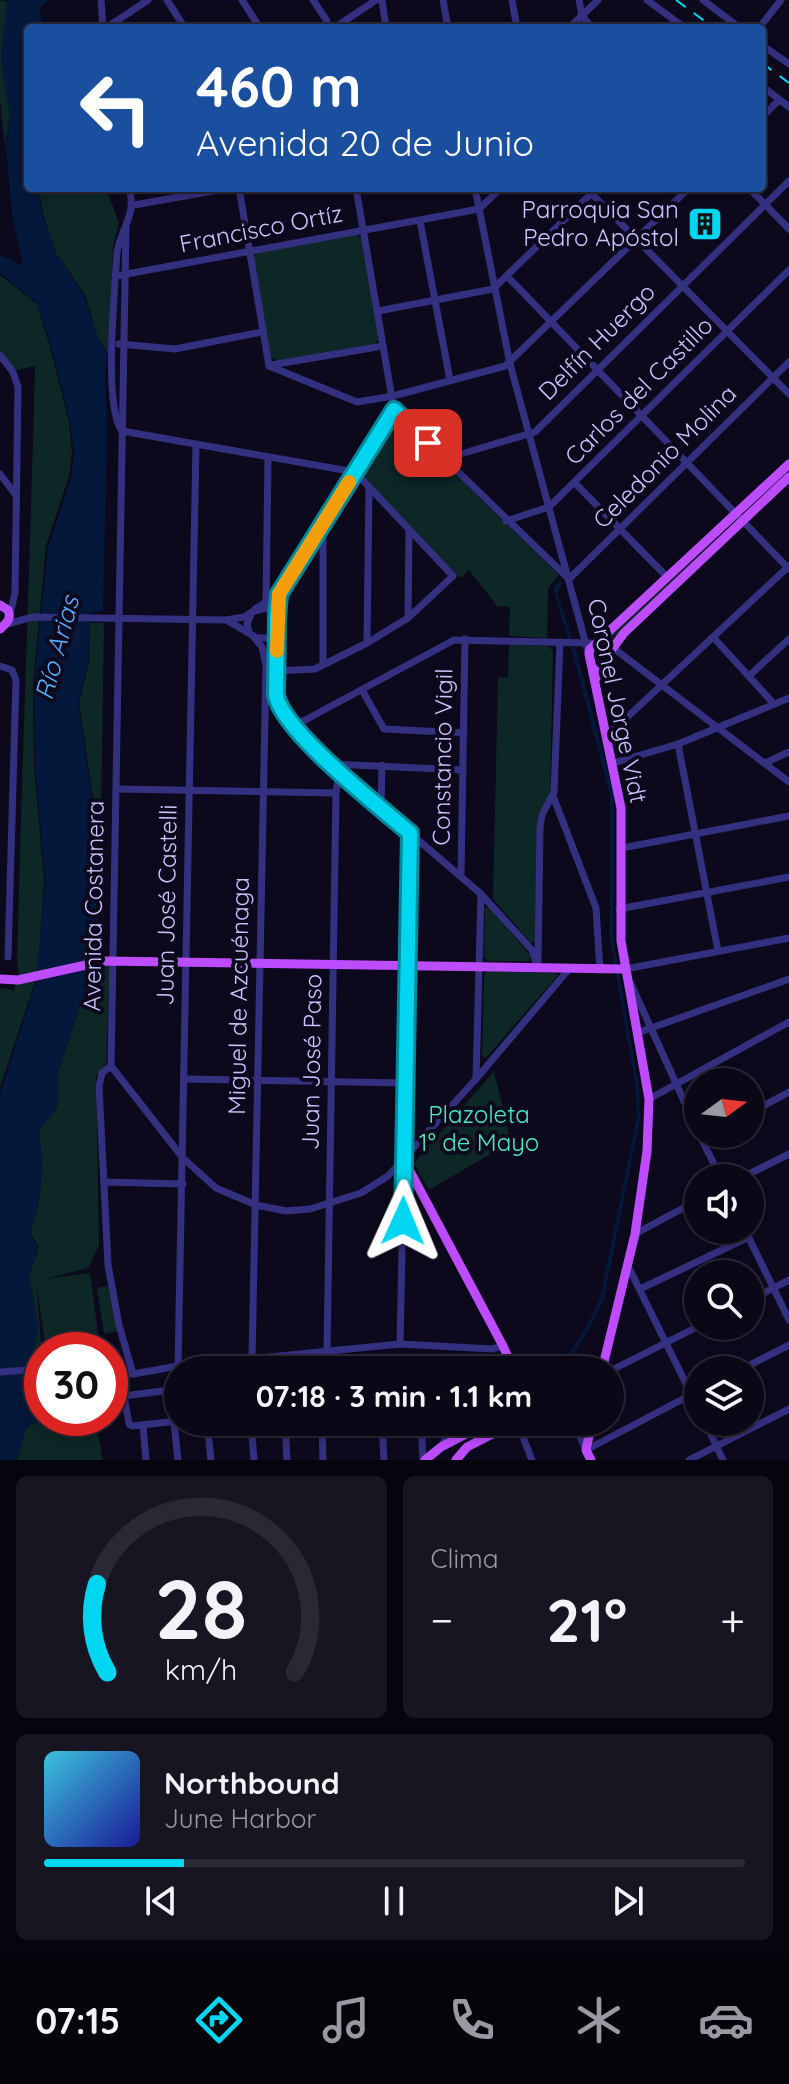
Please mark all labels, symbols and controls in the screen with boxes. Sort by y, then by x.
text: 460 m [196,51,362,121]
icon: left [64,56,168,160]
text: Avenida 20 de Junio [196,120,534,165]
place label: Parroquia San Pedro Apóstol [521,194,679,252]
street label: Francisco Ortíz [177,198,345,259]
building icon: Parroquia San Pedro Apóstol [686,205,724,243]
street label: Delfín Huergo [532,277,661,406]
street label: Carlos del Castillo [558,310,719,471]
street label: Celedonio Molina [586,378,742,534]
pin [394,409,462,477]
icon: arrive [406,421,450,465]
water label: Río Arias [27,591,87,703]
street label: Coronel Jorge Vidt [582,596,654,806]
street label: Constancio Vigil [425,668,459,846]
street label: Avenida Costanera [76,800,110,1012]
street label: Juan José Castelli [149,804,183,1006]
street label: Miguel de Azcuénaga [221,877,255,1115]
street label: Juan José Paso [294,974,328,1150]
north arrow [684,1068,764,1148]
map controls [684,1068,764,1436]
park label: Plazoleta 1° de Mayo [419,1099,539,1157]
button: sound [684,1164,764,1244]
position arrow [361,1179,445,1263]
button: search [684,1260,764,1340]
speed limit sign: 30 [24,1332,128,1436]
button: layers [684,1356,764,1436]
text: 07:18 · 3 min · 1.1 km [256,1377,532,1415]
text: Clima [431,1542,499,1575]
text: 28 [155,1556,248,1660]
text: 21° [546,1582,627,1657]
text: − [431,1592,453,1647]
text: + [720,1592,745,1647]
text: km/h [165,1651,238,1687]
text: Northbound [164,1764,340,1802]
text: June Harbor [164,1802,316,1835]
icon: previous [139,1879,183,1923]
icon: pause [372,1879,416,1923]
icon: next [606,1879,650,1923]
icon: directions [191,1992,247,2048]
icon: music [318,1992,374,2048]
icon: phone [444,1992,500,2048]
icon: climate [571,1992,627,2048]
icon: car [698,1992,754,2048]
text: 07:15 [35,1998,120,2043]

